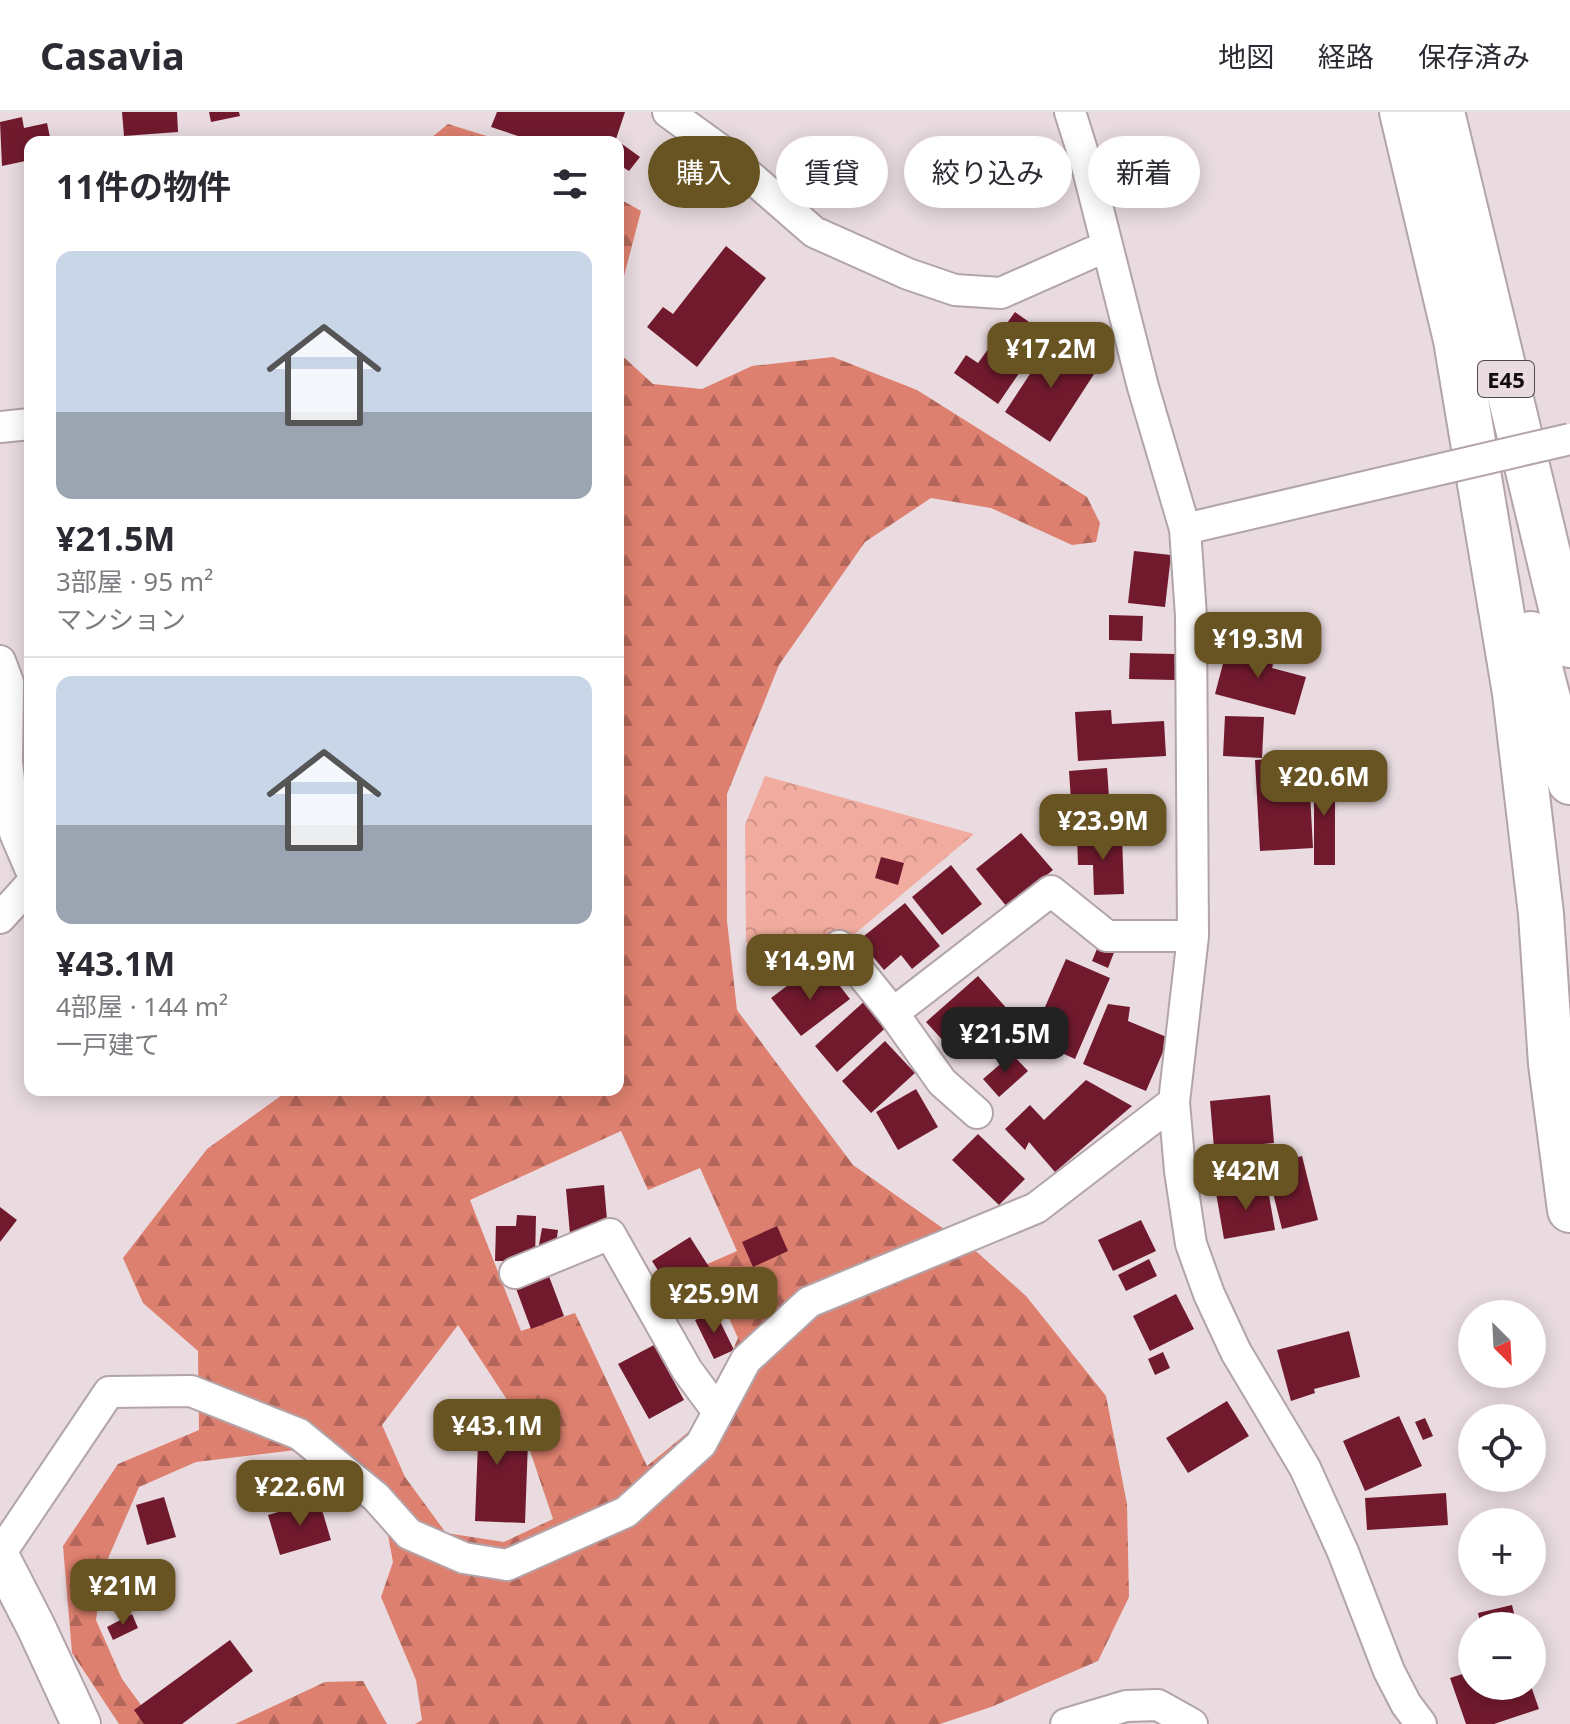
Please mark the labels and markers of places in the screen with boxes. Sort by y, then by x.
pin: ¥17.2M [986,322,1116,390]
pin: ¥19.3M [1193,612,1323,680]
pin: ¥20.6M [1259,750,1389,818]
pin: ¥23.9M [1038,794,1168,862]
pin: ¥14.9M [745,934,875,1002]
pin: ¥21.5M [940,1007,1070,1075]
pin: ¥42M [1199,1144,1293,1212]
pin: ¥25.9M [649,1267,779,1335]
pin: ¥43.1M [432,1399,562,1467]
pin: ¥22.6M [235,1460,365,1528]
pin: ¥21M [76,1559,170,1627]

